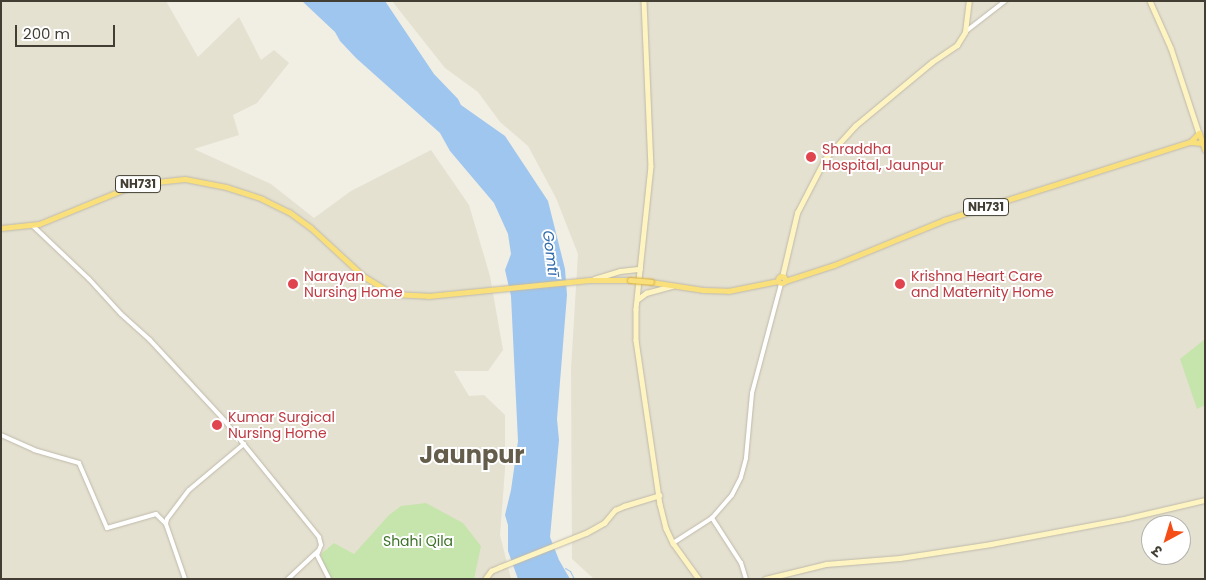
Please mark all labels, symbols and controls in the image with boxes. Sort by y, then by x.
scale bar [18,15,118,47]
text: 200 m [23,23,70,44]
place label: Shraddha Hospital, Jaunpur [822,141,944,174]
marker: Shraddha Hospital, Jaunpur [804,150,818,164]
road number: NH731 [114,174,162,193]
road number: NH731 [962,198,1010,216]
water label: Gomtī [539,229,563,277]
place label: Narayan Nursing Home [304,268,403,300]
place label: Krishna Heart Care and Maternity Home [911,268,1054,300]
marker: Narayan Nursing Home [286,277,300,291]
marker: Krishna Heart Care and Maternity Home [893,277,907,291]
place label: Kumar Surgical Nursing Home [228,409,335,442]
marker: Kumar Surgical Nursing Home [210,418,224,432]
district label: Jaunpur [419,441,525,469]
north arrow [1141,515,1191,565]
park label: Shahi Qila [383,533,453,549]
text: उ [1148,541,1167,561]

